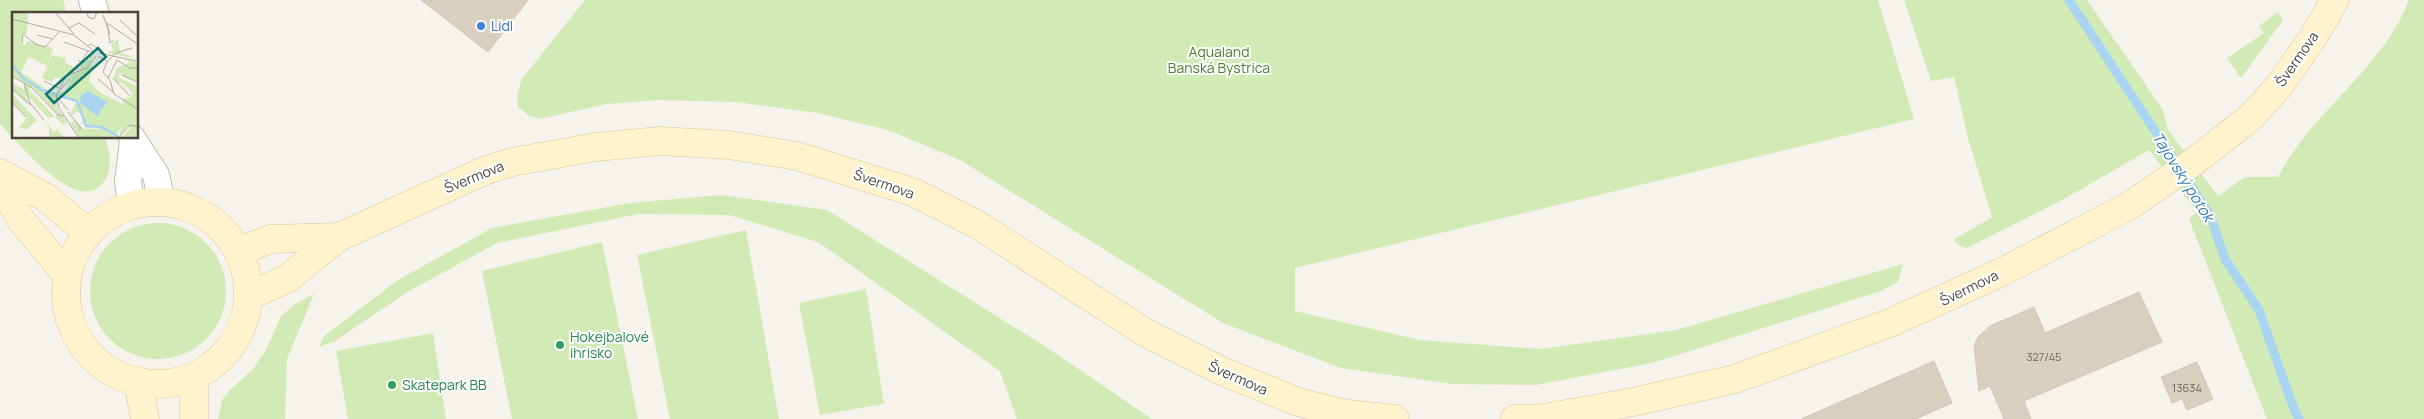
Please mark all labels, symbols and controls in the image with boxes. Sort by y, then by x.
inset map [12,12,139,139]
place label: Lidl [491,16,513,35]
marker: Lidl [475,20,487,32]
street label: Švermova [2271,27,2322,90]
park label: Aqualand Banská Bystrica [1168,42,1270,77]
water label: Tajovský potok [2148,128,2221,228]
street label: Švermova [441,156,507,197]
street label: Švermova [851,164,917,203]
street label: Švermova [1936,265,2001,310]
place label: Hokejbalové ihrisko [570,327,649,362]
marker: Hokejbalové ihrisko [554,339,566,351]
house number: 327/45 [2027,349,2061,364]
street label: Švermova [1206,356,1271,399]
place label: Skatepark BB [402,375,487,394]
marker: Skatepark BB [386,379,398,391]
house number: 13634 [2172,380,2202,395]

